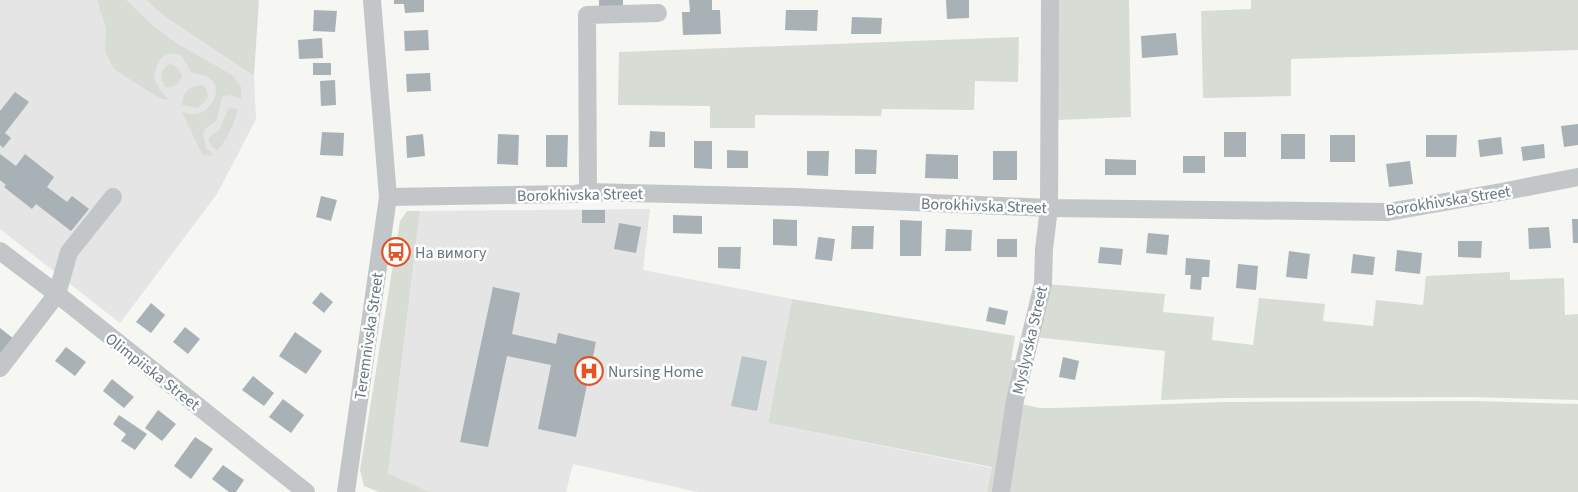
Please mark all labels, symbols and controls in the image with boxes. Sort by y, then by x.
street label: Borokhivska Street [1384,180,1513,222]
street label: Borokhivska Street [517,183,644,207]
street label: Borokhivska Street [921,193,1048,219]
bus stop icon: На вимогу [381,237,411,267]
place label: На вимогу [415,242,487,264]
street label: Teremnivska Street [349,271,389,401]
street label: Myslyvska Street [1007,283,1053,397]
street label: Olimpiiska Street [101,328,205,416]
hospital icon: Nursing Home [574,356,604,386]
place label: Nursing Home [608,361,704,383]

